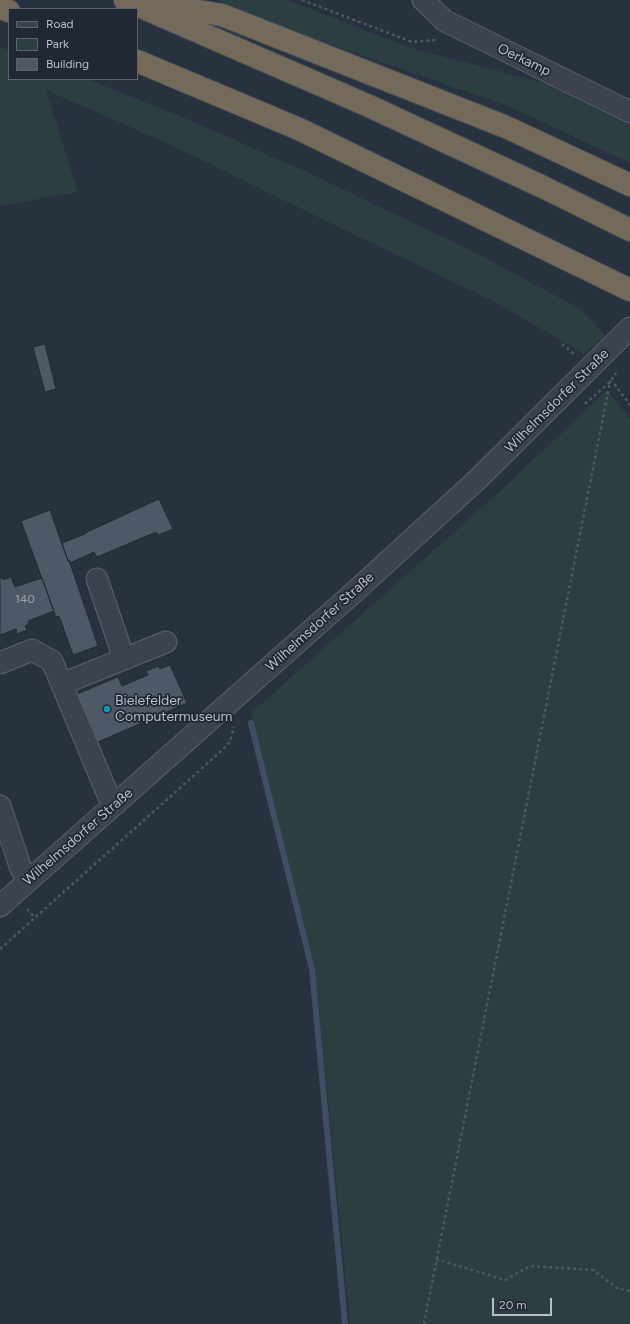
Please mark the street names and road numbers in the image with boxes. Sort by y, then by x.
street label: Oerkamp [495,40,553,80]
street label: Wilhelmsdorfer Straße [502,346,612,456]
street label: Wilhelmsdorfer Straße [262,569,378,675]
street label: Wilhelmsdorfer Straße [20,785,136,889]

